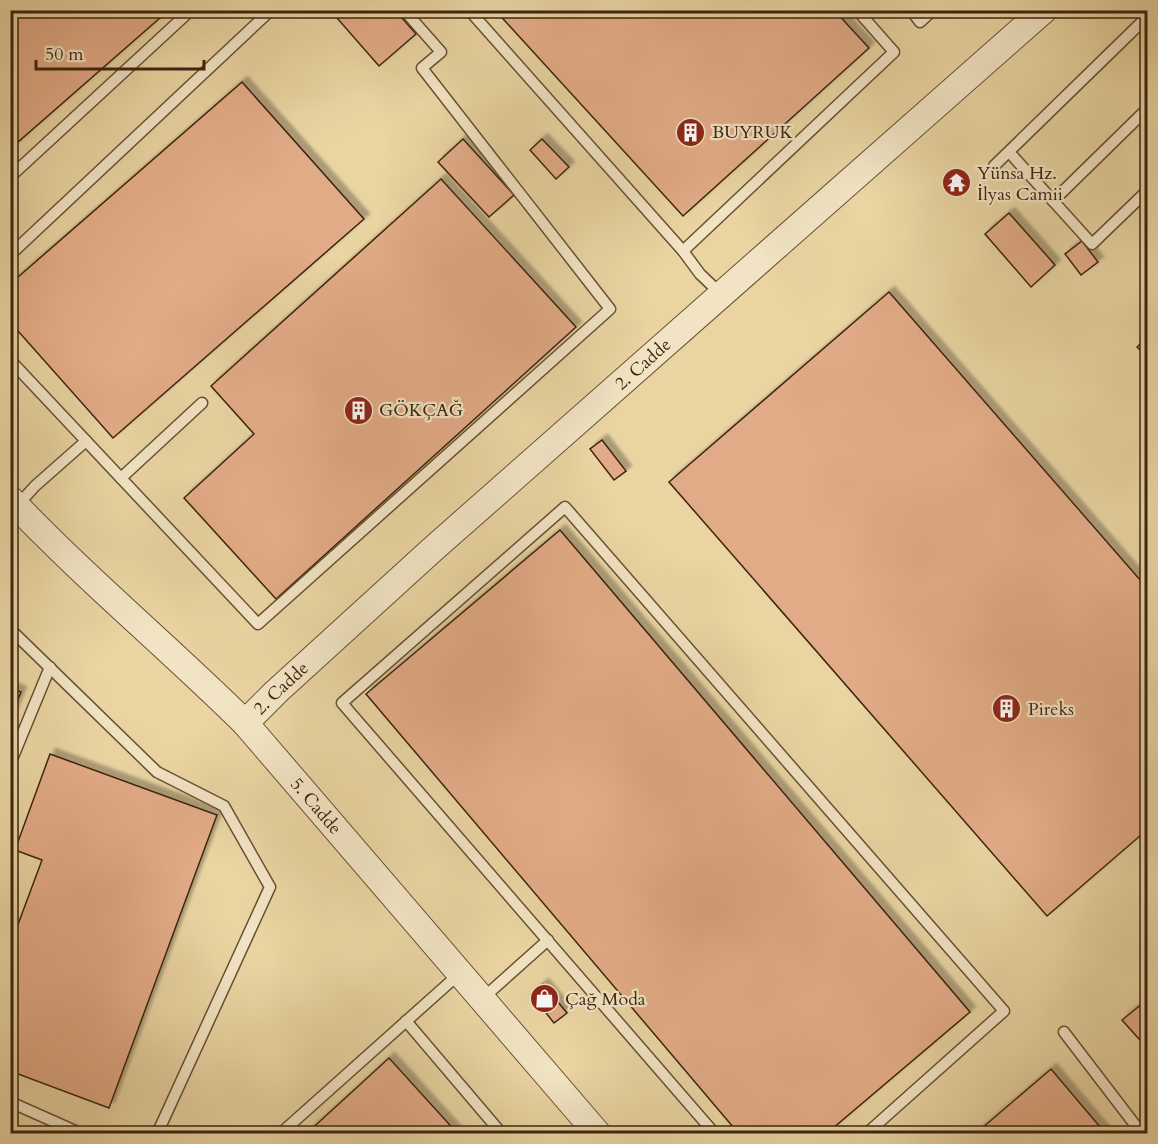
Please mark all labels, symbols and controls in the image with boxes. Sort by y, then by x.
scale bar [36,33,204,71]
text: 50 m [45,42,84,67]
building icon: BUYRUK [675,116,707,148]
place label: BUYRUK [712,120,794,145]
place label: Yünsa Hz. İlyas Camii [977,161,1063,207]
temple icon: Yünsa Hz. İlyas Camii [940,167,972,199]
street label: 2. Cadde [610,333,677,396]
building icon: GÖKÇAĞ [342,394,374,426]
place label: GÖKÇAĞ [379,398,463,423]
street label: 2. Cadde [248,656,314,721]
building icon: Pireks [991,693,1023,725]
place label: Pireks [1028,697,1074,722]
street label: 5. Cadde [284,772,347,840]
shop icon: Çağ Moda [528,983,560,1015]
place label: Çağ Moda [565,987,646,1012]

